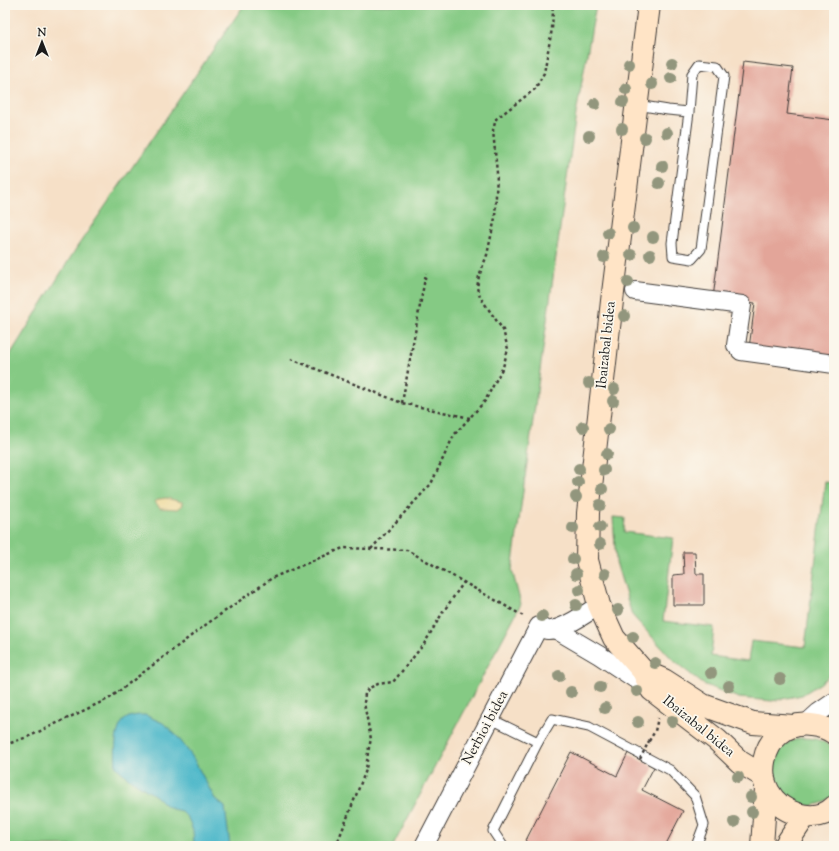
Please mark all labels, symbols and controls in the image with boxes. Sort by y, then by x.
north arrow [22,22,62,62]
text: N [37,25,47,41]
street label: Ibaizabal bidea [592,300,622,390]
street label: Nerbioi bidea [458,687,514,769]
street label: Ibaizabal bidea [658,692,739,763]

